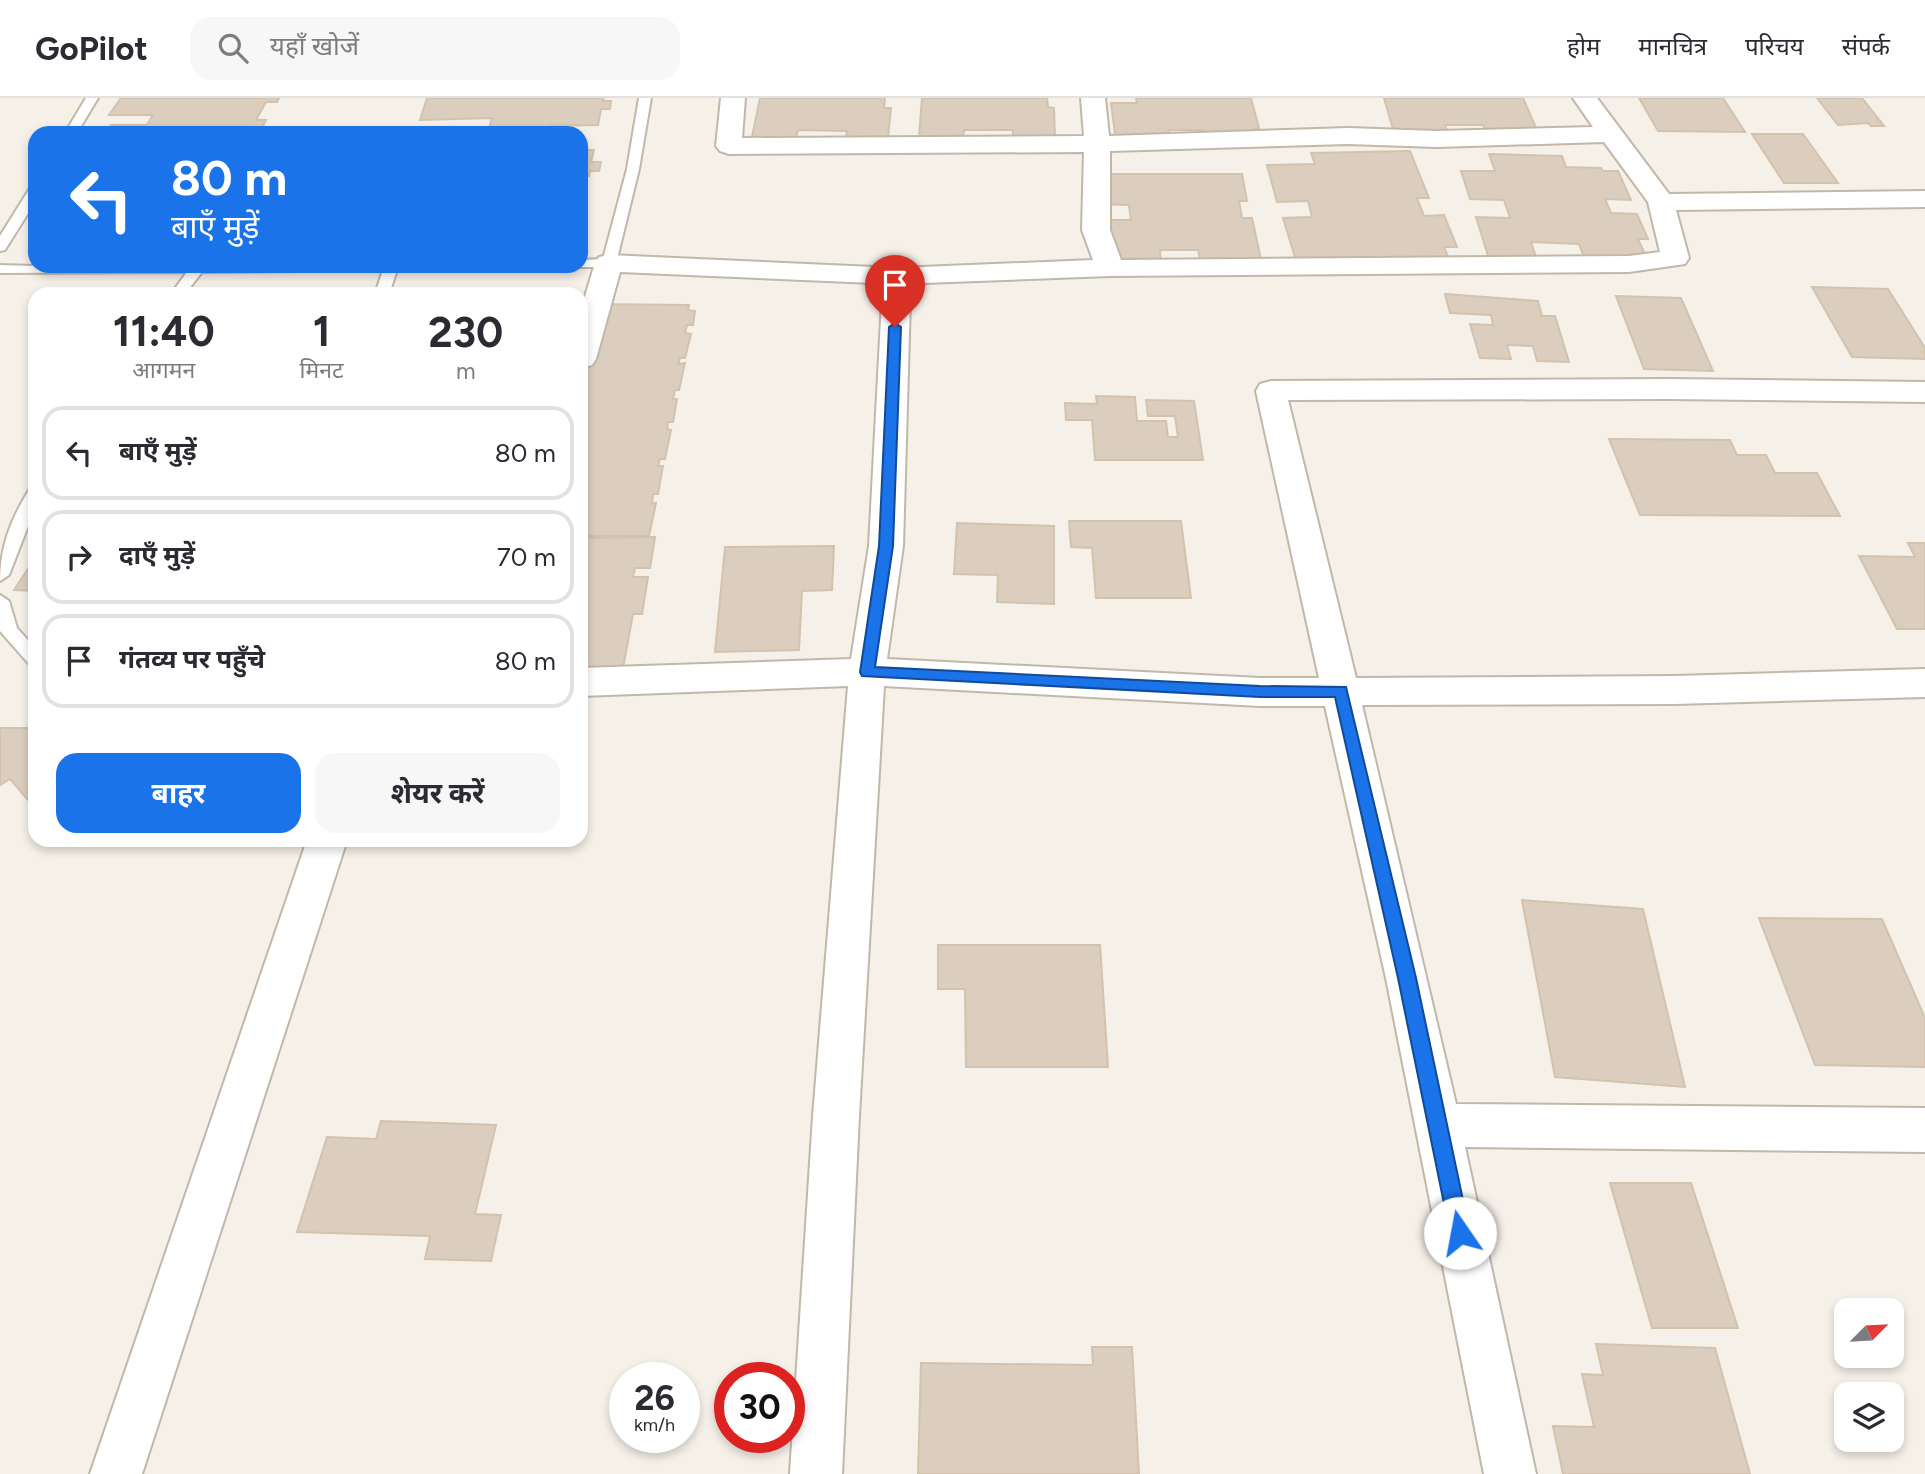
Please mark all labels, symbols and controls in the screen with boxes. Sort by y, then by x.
search box [190,17,680,80]
text: GoPilot [35,29,148,68]
icon: search [214,29,252,67]
text: यहाँ खोजें [270,30,359,62]
text: होम [1567,32,1600,61]
text: मानचित्र [1638,32,1707,61]
text: परिचय [1745,32,1804,61]
text: संपर्क [1842,32,1890,61]
text: 80 m [171,148,287,207]
icon: left [56,154,147,245]
text: बाएँ मुड़ें [171,208,259,246]
pin [865,255,925,327]
icon: arrive [876,266,914,304]
text: 11:40 [113,306,215,357]
text: 1 [313,306,330,357]
text: 230 [428,307,503,358]
text: आगमन [132,356,195,384]
text: मिनट [299,356,344,384]
text: m [456,357,476,385]
icon: left [60,434,98,472]
text: बाएँ मुड़ें [119,435,196,467]
text: 80 m [495,437,556,469]
icon: right [60,538,98,576]
text: दाएँ मुड़ें [119,539,195,571]
text: 70 m [497,541,556,573]
icon: arrive [60,642,98,680]
text: गंतव्य पर पहुँचे [119,643,265,675]
text: 80 m [495,645,556,677]
button: बाहर [56,753,301,833]
button: शेयर करें [315,753,560,833]
position arrow [1423,1196,1497,1270]
north arrow [1834,1298,1904,1368]
map controls [1834,1298,1904,1452]
speed limit sign: 30 [714,1362,805,1453]
text: 26 [634,1377,675,1419]
button: layers [1834,1382,1904,1452]
text: km/h [634,1414,675,1436]

